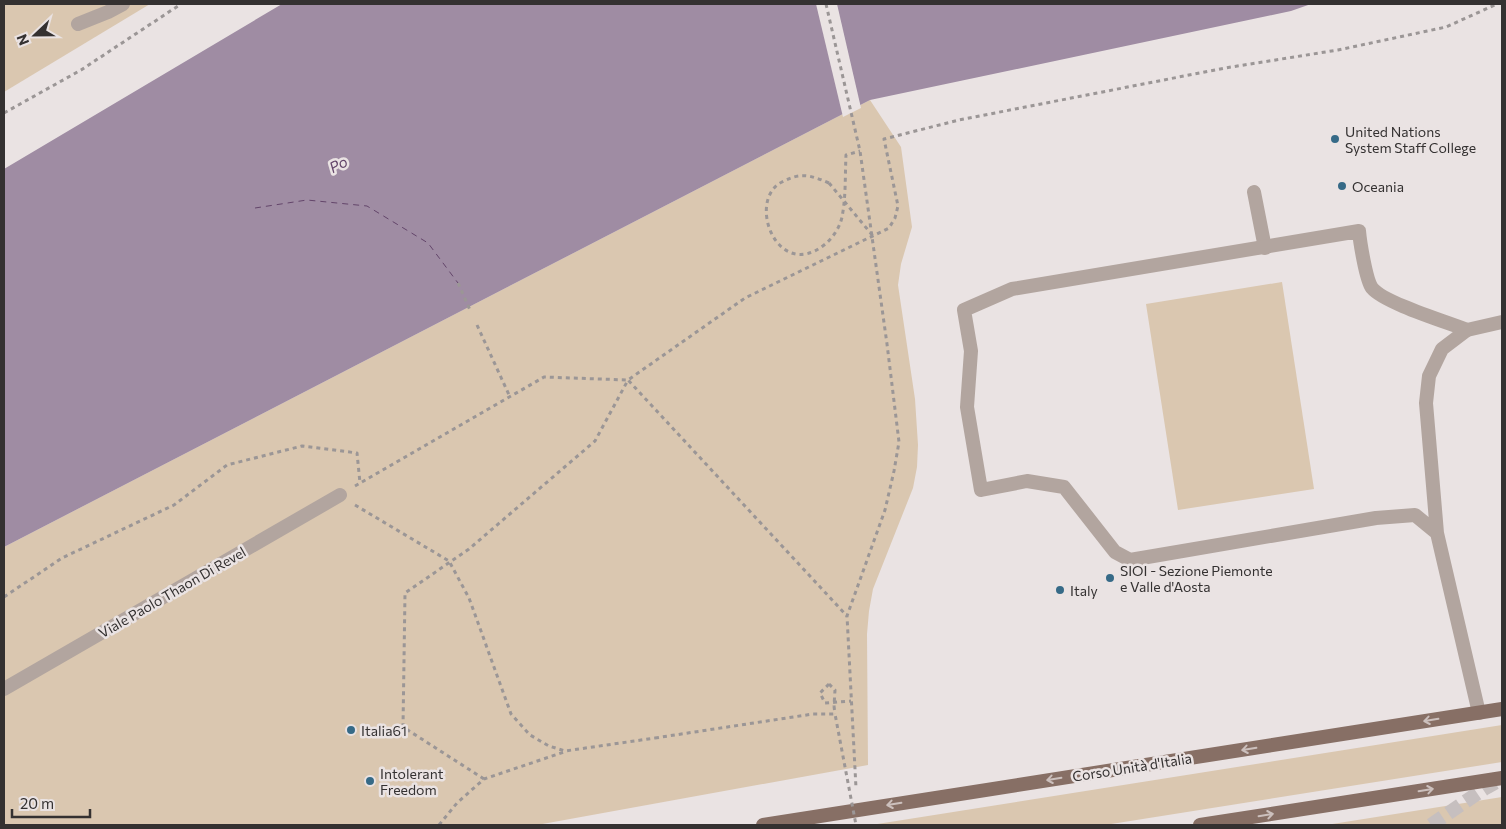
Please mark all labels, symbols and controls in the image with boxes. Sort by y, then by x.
north arrow [10,10,60,60]
text: N [13,32,32,48]
place label: United Nations System Staff College [1345,123,1476,156]
marker: United Nations System Staff College [1329,133,1341,145]
water label: Po [326,152,350,176]
place label: Oceania [1352,178,1404,195]
marker: Oceania [1336,180,1348,192]
street label: Viale Paolo Thaon Di Revel [95,543,249,641]
place label: SIOI - Sezione Piemonte e Valle d'Aosta [1120,562,1273,595]
marker: SIOI - Sezione Piemonte e Valle d'Aosta [1104,572,1116,584]
place label: Italy [1070,582,1098,599]
marker: Italy [1054,584,1066,596]
one-way arrow [1424,716,1440,726]
place label: Italia61 [361,722,407,739]
marker: Italia61 [345,724,357,736]
one-way arrow [1242,744,1258,754]
street label: Corso Unità d'Italia [1071,749,1193,785]
place label: Intolerant Freedom [380,765,444,798]
marker: Intolerant Freedom [364,775,376,787]
one-way arrow [1047,775,1063,785]
one-way arrow [1418,785,1434,795]
scale bar [12,786,90,818]
text: 20 m [20,794,54,812]
one-way arrow [886,800,902,810]
one-way arrow [1257,810,1273,820]

